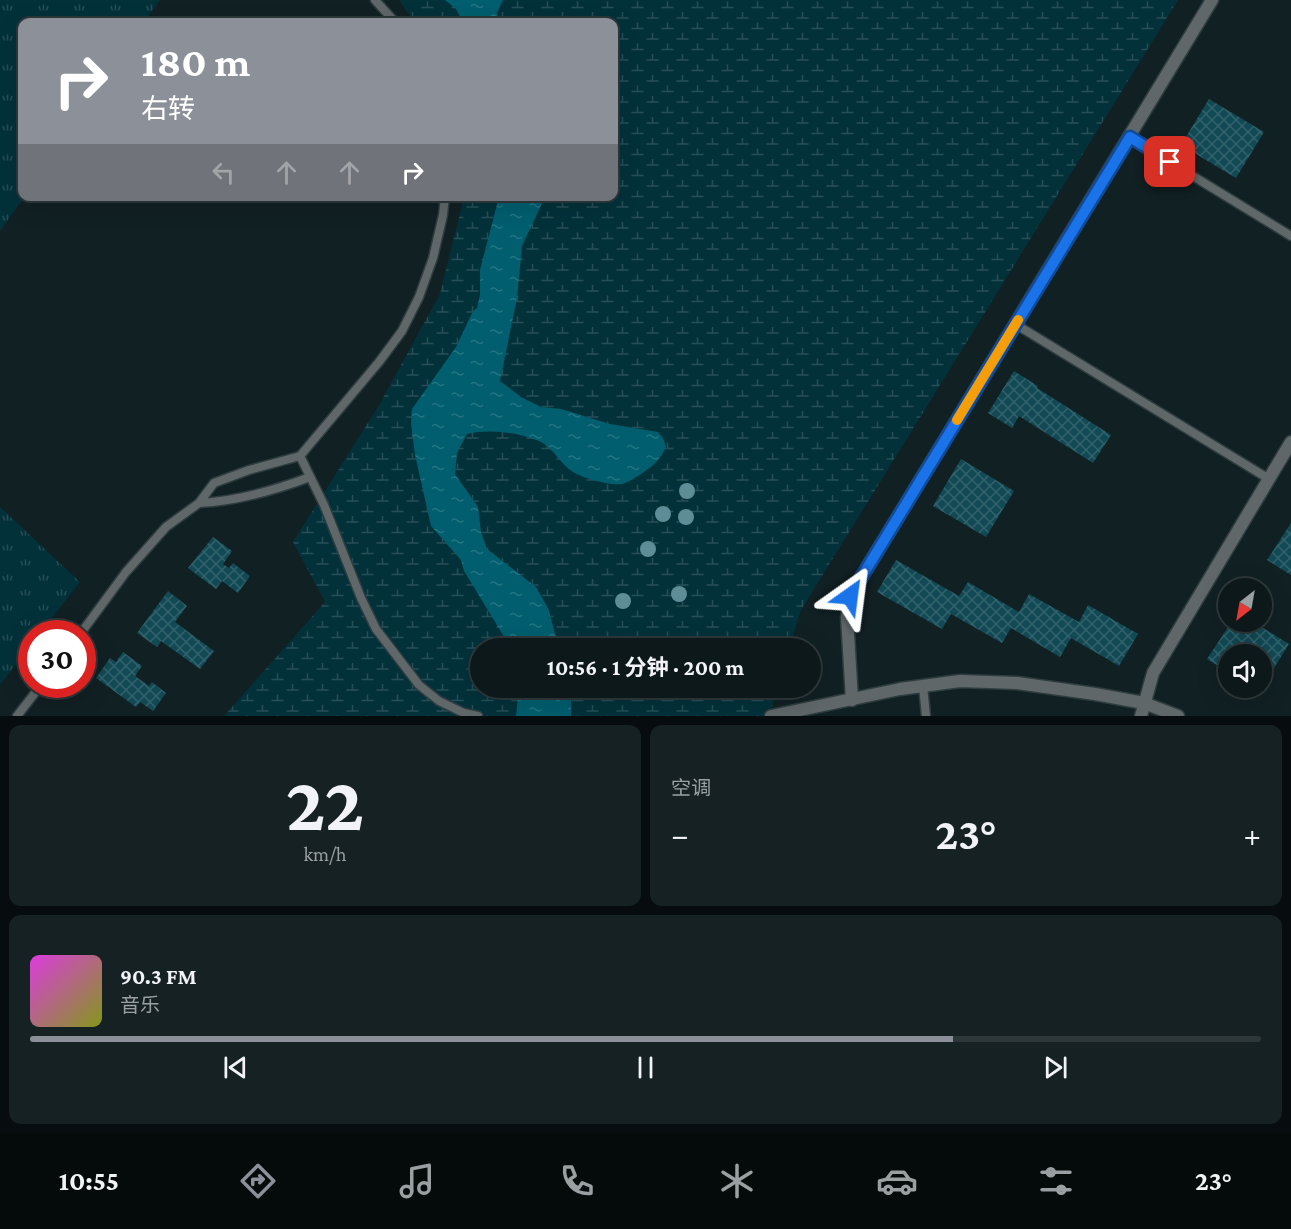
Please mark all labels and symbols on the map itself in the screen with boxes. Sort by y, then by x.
pin [1144,136,1195,187]
position arrow [818,564,882,628]
north arrow [1218,578,1272,632]
speed limit sign: 30 [18,620,96,698]

